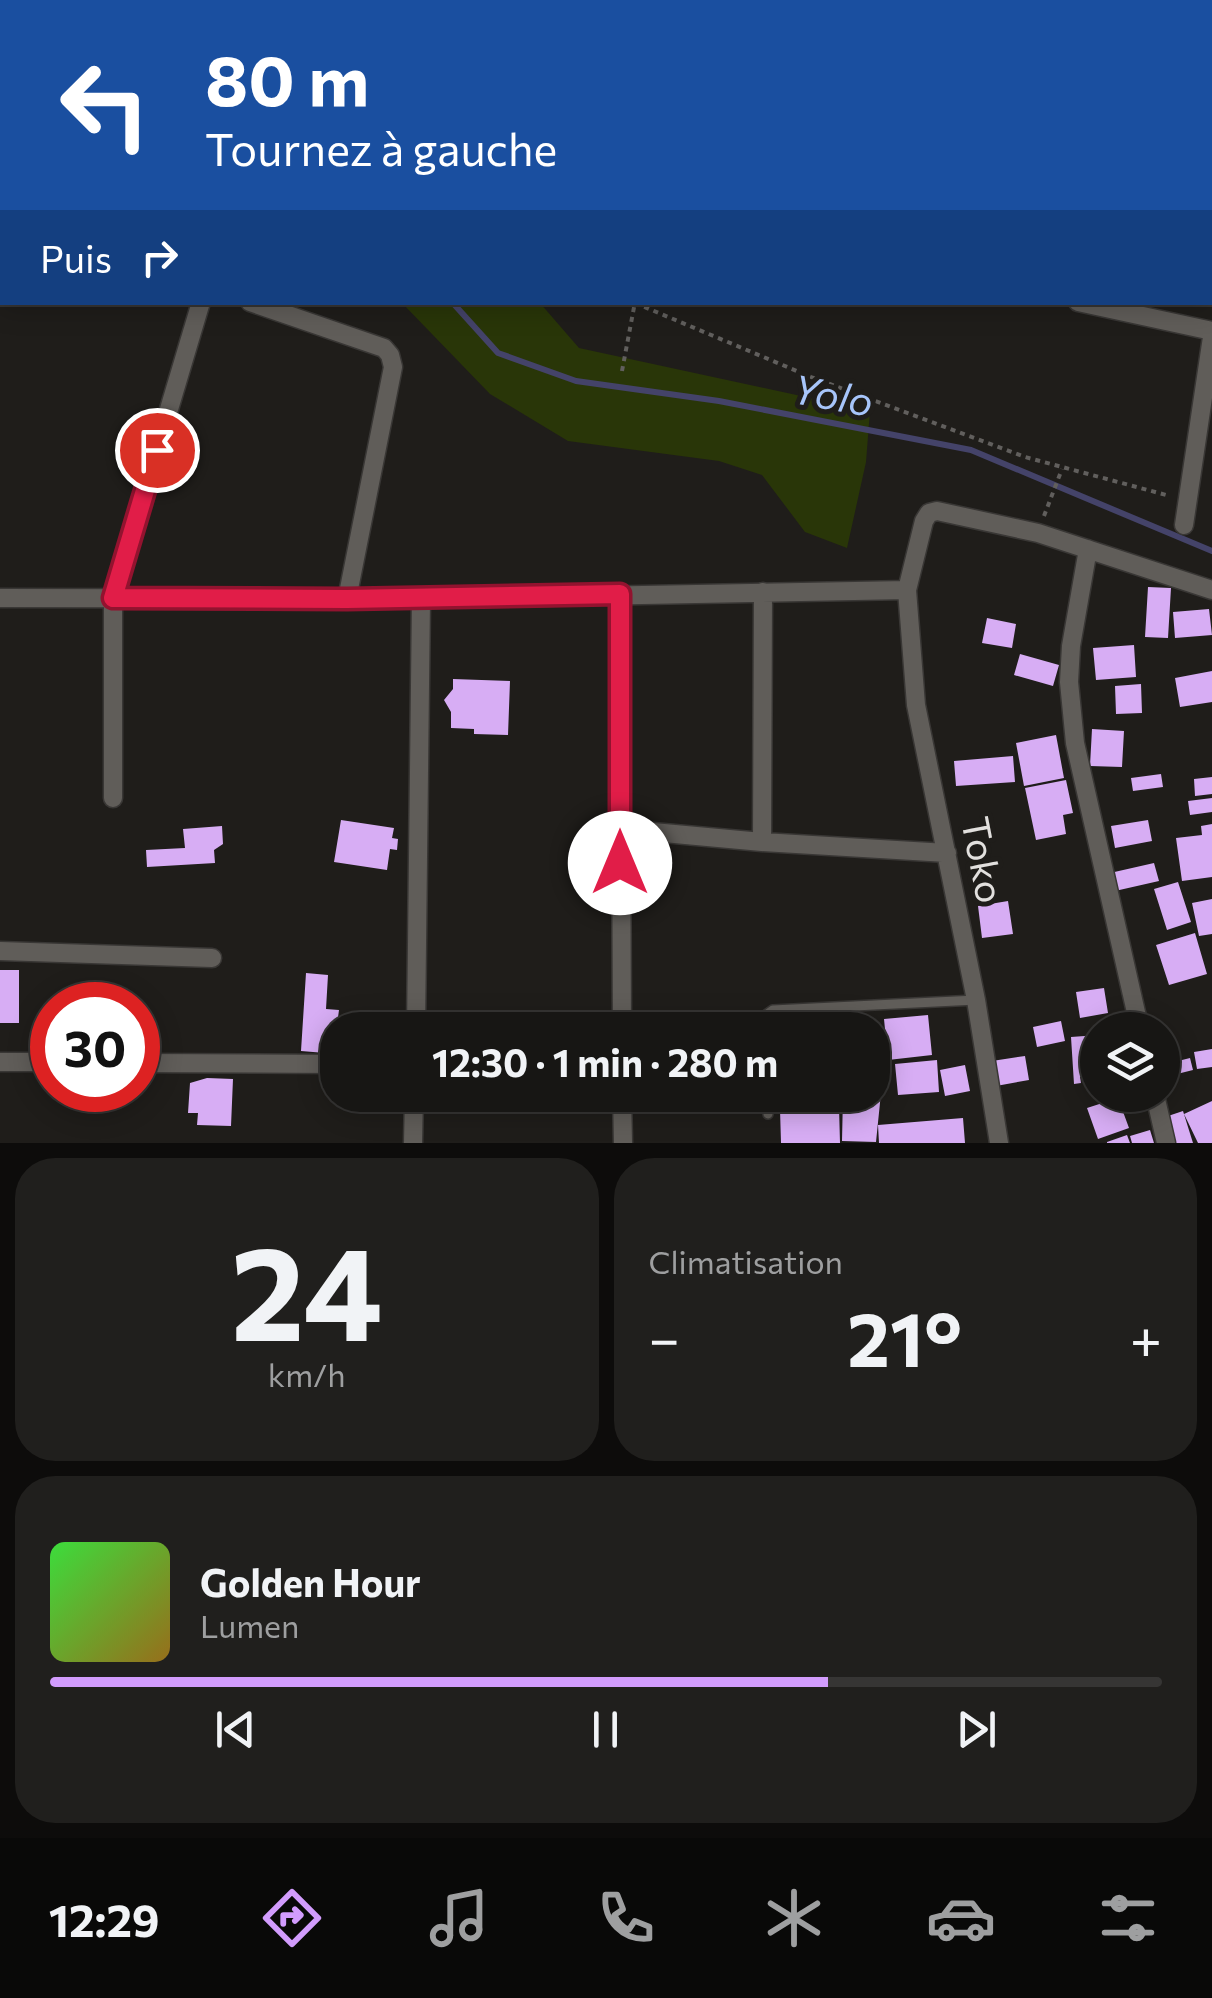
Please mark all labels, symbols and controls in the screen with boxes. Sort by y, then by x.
text: 80 m [205,35,369,120]
icon: left [40,40,170,170]
text: Tournez à gauche [205,120,557,175]
icon: right [132,230,187,285]
text: Puis [40,234,112,281]
water label: Yolo [789,362,877,425]
pin [115,408,200,493]
icon: arrive [130,423,185,478]
position arrow [568,811,672,915]
street label: Toko [953,813,1016,907]
speed limit sign: 30 [30,982,160,1112]
map controls [1080,1012,1180,1112]
button: layers [1080,1012,1180,1112]
text: 12:30 · 1 min · 280 m [432,1038,778,1085]
text: 24 [231,1209,383,1368]
text: Climatisation [649,1241,843,1281]
text: 21° [847,1291,962,1382]
text: − [649,1303,680,1370]
text: + [1130,1303,1162,1370]
text: km/h [268,1354,346,1394]
text: Golden Hour [200,1558,421,1605]
text: Lumen [200,1605,299,1645]
icon: previous [208,1702,263,1757]
icon: pause [578,1702,633,1757]
icon: next [949,1702,1004,1757]
icon: directions [257,1883,327,1953]
icon: music [424,1883,494,1953]
icon: phone [591,1883,661,1953]
icon: climate [759,1883,829,1953]
icon: car [926,1883,996,1953]
icon: filters [1093,1883,1163,1953]
text: 12:29 [49,1891,160,1946]

